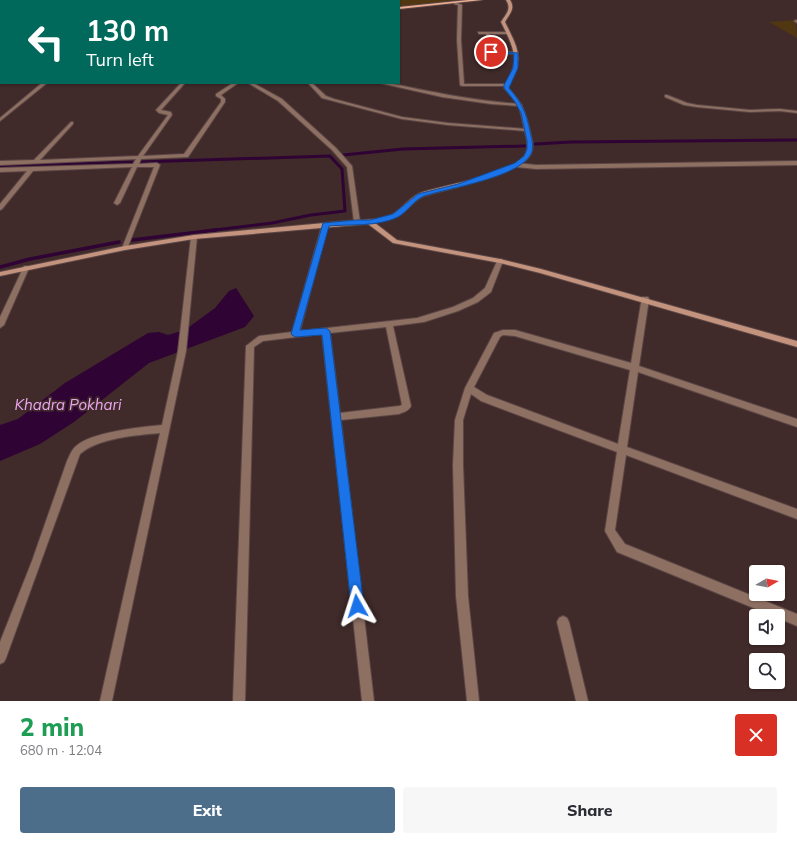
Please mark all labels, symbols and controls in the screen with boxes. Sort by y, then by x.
text: 130 m [86,13,169,48]
icon: left [20,16,72,68]
pin [474,35,508,69]
icon: arrive [480,41,502,63]
text: Turn left [86,48,154,71]
water label: Khadra Pokhari [14,395,122,414]
north arrow [749,565,785,601]
map controls [749,565,785,689]
position arrow [336,585,378,627]
button: sound [749,609,785,645]
button: search [749,653,785,689]
text: 2 min [20,712,84,742]
button: close [735,714,777,756]
text: 680 m · 12:04 [20,742,102,758]
button: Exit [20,787,395,833]
button: Share [403,787,777,833]

